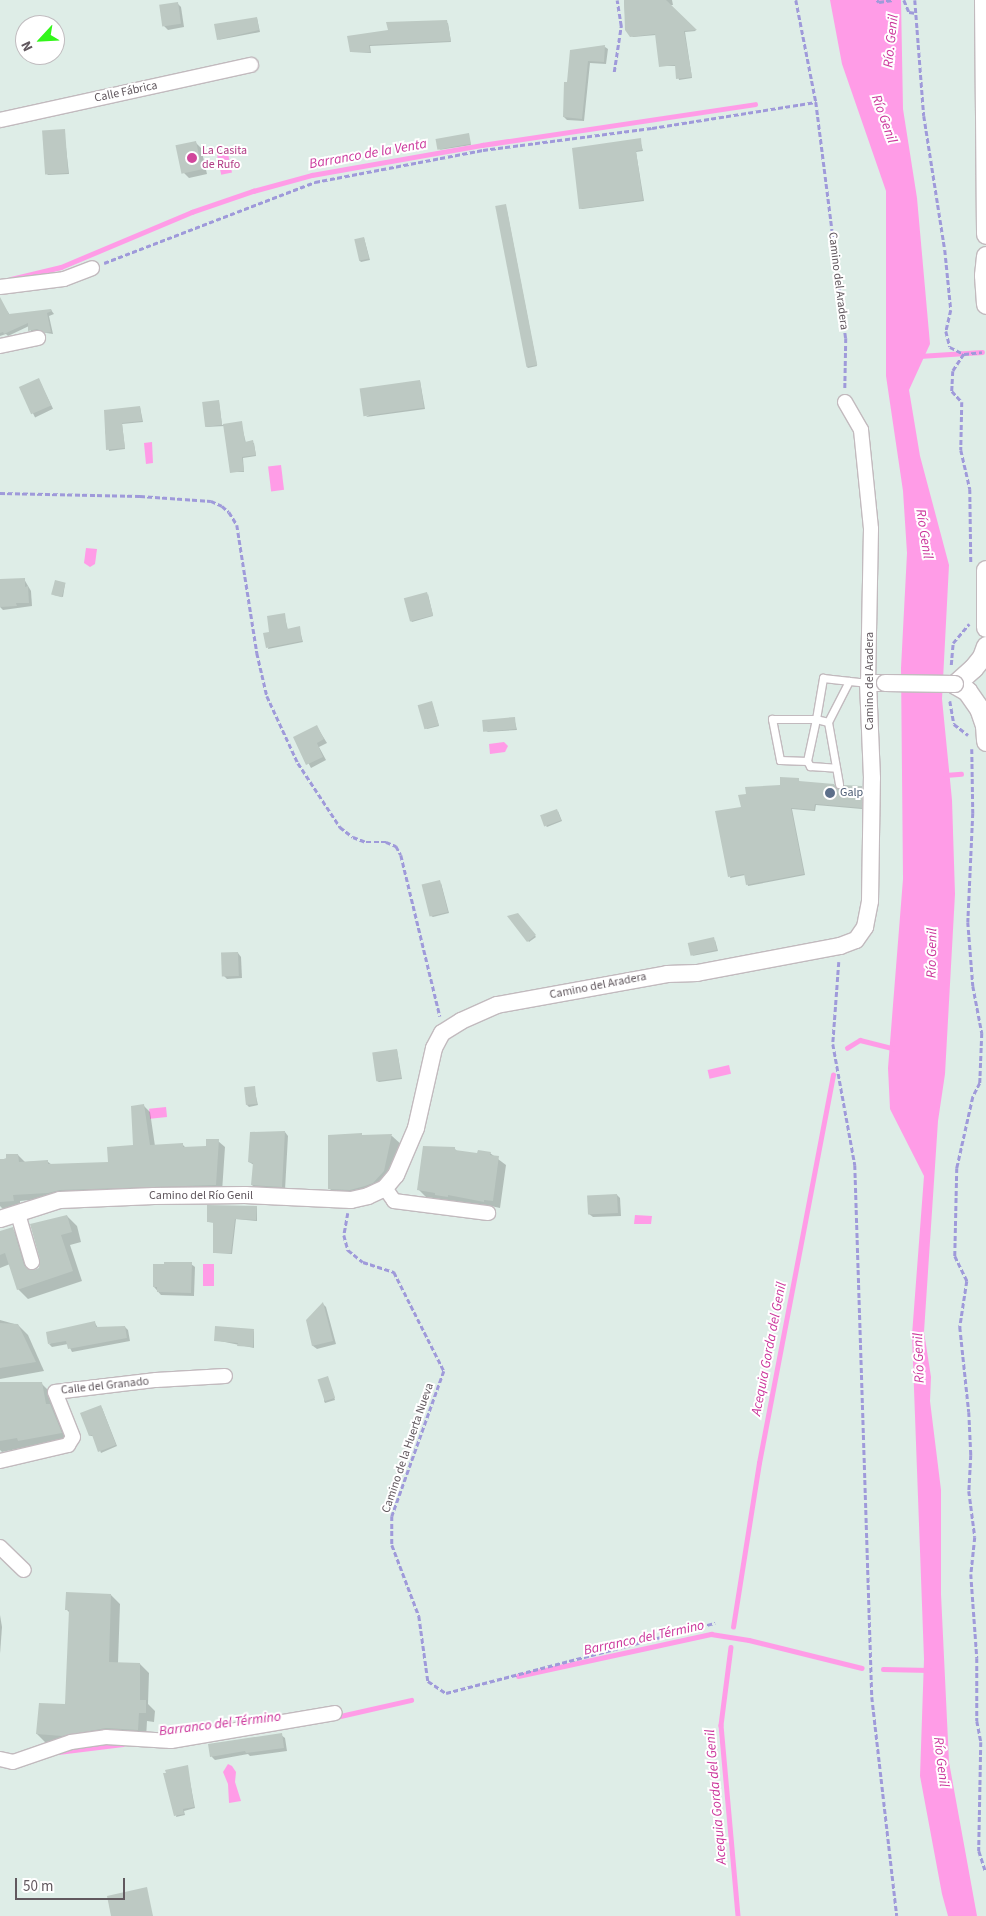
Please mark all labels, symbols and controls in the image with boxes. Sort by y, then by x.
water label: Río. Genil [880,14,902,68]
north arrow [15,15,65,65]
text: N [16,37,38,54]
street label: Calle Fábrica [93,78,159,106]
water label: Río Genil [868,93,900,145]
water label: Barranco de la Venta [308,135,428,173]
place label: La Casita de Rufo [202,144,247,172]
marker: La Casita de Rufo [186,152,198,164]
street label: Camino del Aradera [825,231,851,331]
water label: Río Genil [912,508,936,560]
street label: Camino del Aradera [863,632,877,730]
place label: Galp [840,786,863,800]
marker: Galp [824,787,836,799]
water label: Río Genil [923,928,941,978]
street label: Camino del Aradera [548,970,648,1002]
street label: Camino del Río Genil [149,1189,253,1203]
water label: Acequia Gorda del Genil [748,1281,790,1417]
water label: Río Genil [910,1333,928,1383]
street label: Calle del Granado [60,1374,150,1398]
street label: Camino de la Huerta Nueva [379,1381,437,1515]
water label: Barranco del Término [582,1617,706,1659]
water label: Barranco del Término [158,1708,282,1740]
water label: Acequia Gorda del Genil [702,1729,730,1865]
water label: Río Genil [930,1736,952,1788]
scale bar [18,1868,128,1900]
text: 50 m [23,1876,53,1897]

